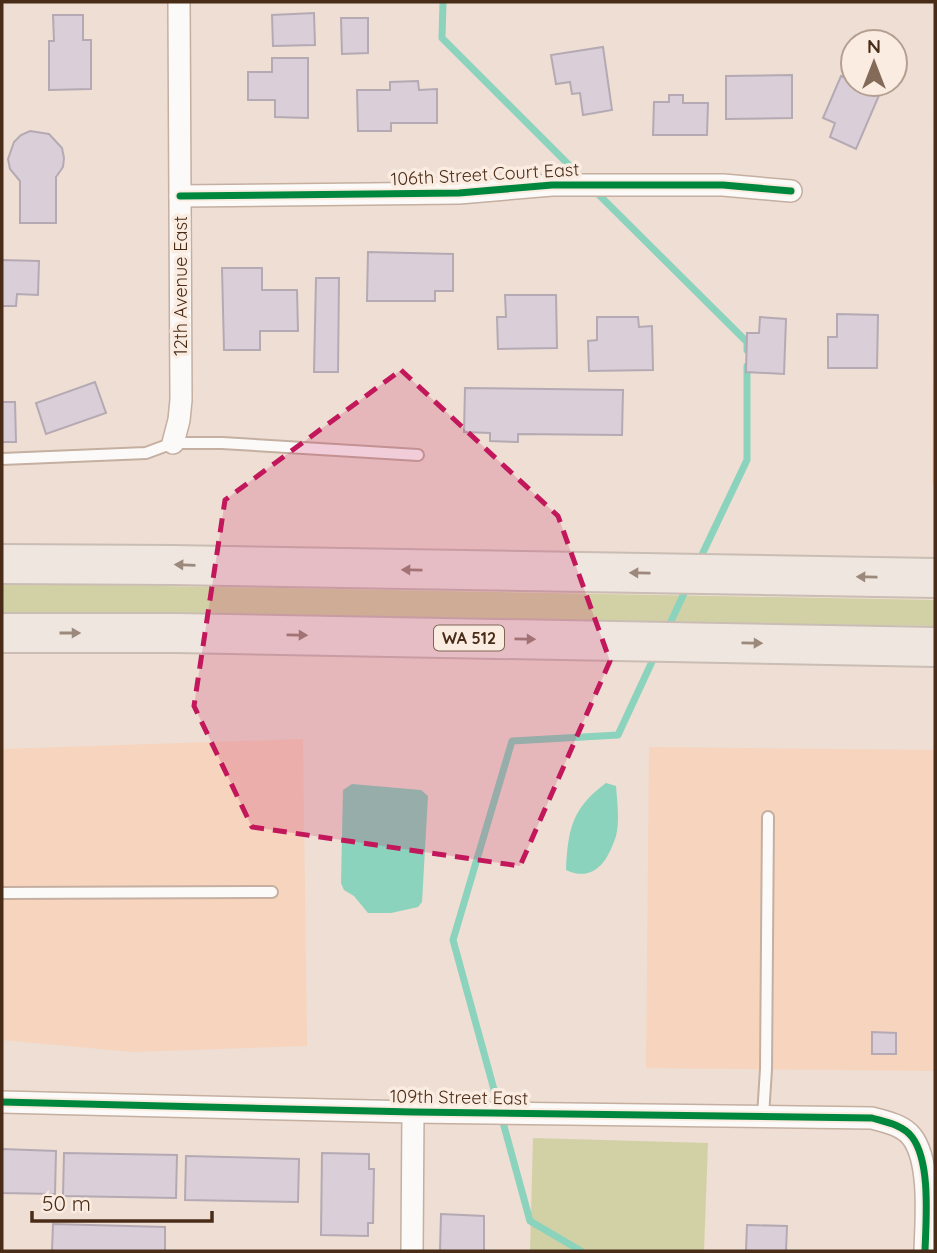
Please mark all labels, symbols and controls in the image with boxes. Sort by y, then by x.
north arrow [839,28,909,98]
text: N [867,34,881,58]
street label: 106th Street Court East [390,158,580,190]
street label: 12th Avenue East [169,216,192,356]
one-way arrow [173,560,195,571]
one-way arrow [401,564,423,576]
one-way arrow [628,568,650,579]
one-way arrow [856,571,878,583]
road number: WA 512 [434,625,504,650]
one-way arrow [59,627,81,639]
one-way arrow [287,629,309,641]
one-way arrow [514,633,536,645]
one-way arrow [742,638,764,649]
street label: 109th Street East [390,1084,528,1110]
scale bar [32,1180,212,1224]
text: 50 m [42,1190,91,1216]

